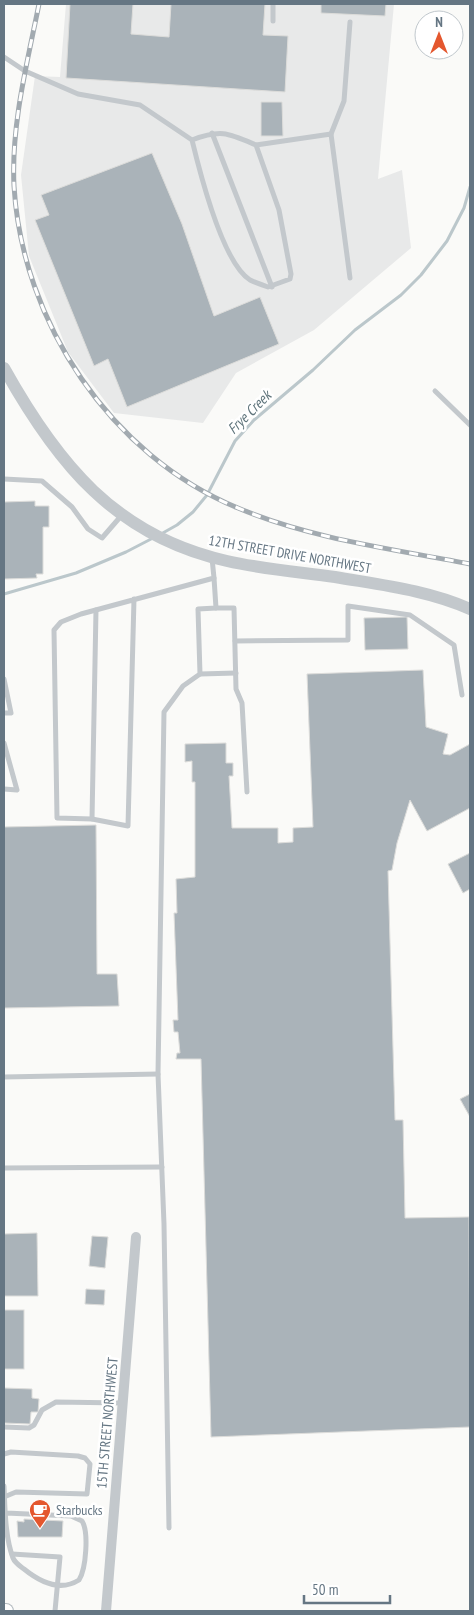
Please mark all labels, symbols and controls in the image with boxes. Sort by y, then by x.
north arrow [414,10,464,60]
text: N [435,13,443,31]
water label: Frye Creek [223,385,276,438]
street label: 12TH STREET DRIVE NORTHWEST [207,531,373,577]
street label: 15TH STREET NORTHWEST [92,1356,122,1489]
cafe icon: Starbucks [28,1498,52,1529]
place label: Starbucks [56,1501,103,1519]
scale bar [304,1572,390,1604]
text: 50 m [312,1580,338,1599]

